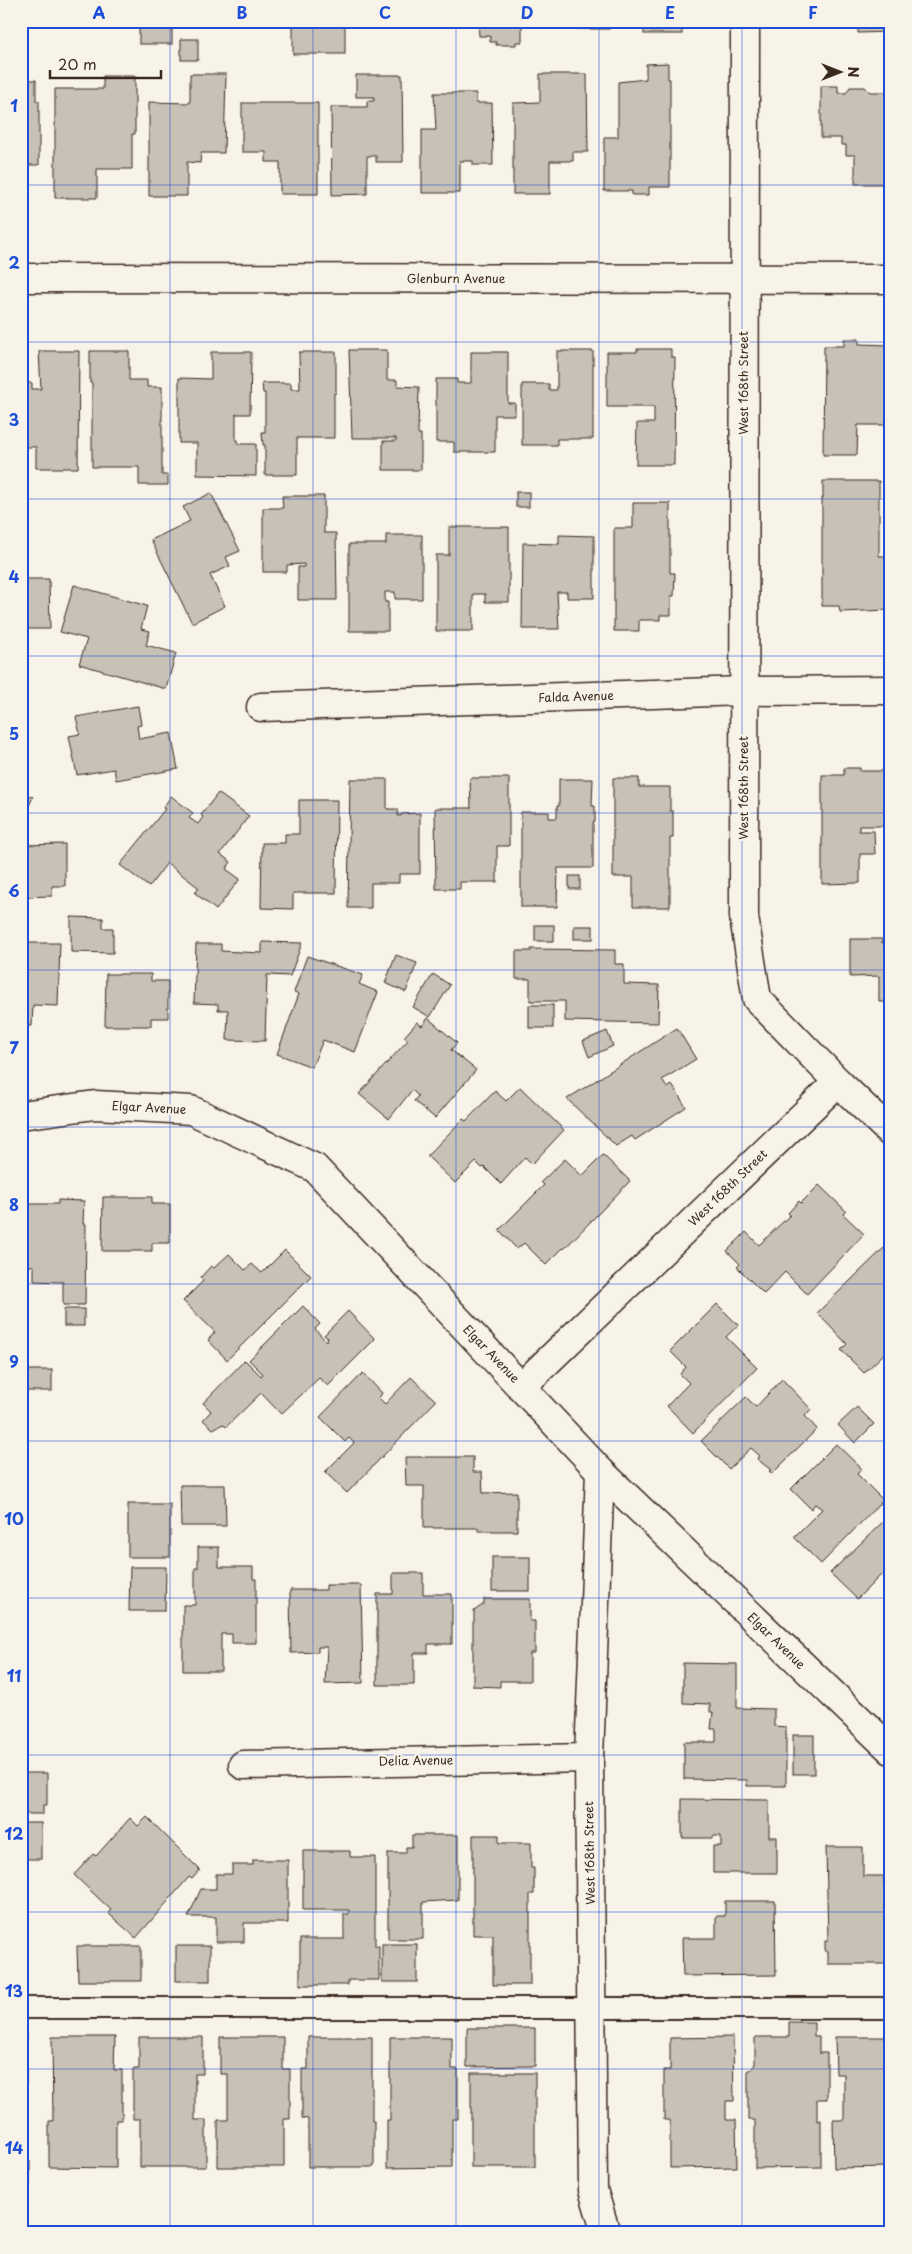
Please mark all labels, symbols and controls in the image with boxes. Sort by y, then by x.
text: A [93,0,106,24]
text: B [237,0,248,24]
text: C [379,0,391,24]
text: D [521,0,533,24]
text: E [665,0,675,24]
text: F [808,0,818,24]
scale bar [50,48,161,80]
north arrow [814,48,864,98]
text: 20 m [58,52,97,75]
text: N [843,66,864,78]
text: 1 [10,93,18,117]
text: 2 [8,250,20,274]
street label: Glenburn Avenue [407,269,506,287]
street label: West 168th Street [734,331,752,435]
text: 3 [9,407,19,431]
text: 4 [9,564,20,588]
street label: Falda Avenue [538,686,615,706]
text: 5 [9,721,19,745]
street label: West 168th Street [734,736,752,840]
text: 6 [8,878,20,902]
text: 7 [9,1035,19,1059]
street label: Elgar Avenue [111,1096,187,1118]
street label: West 168th Street [684,1145,771,1230]
text: 8 [9,1192,19,1216]
street label: Elgar Avenue [459,1320,524,1387]
text: 9 [9,1349,19,1373]
text: 10 [4,1506,24,1530]
street label: Elgar Avenue [744,1608,810,1673]
text: 11 [7,1663,21,1687]
street label: Delia Avenue [378,1750,454,1770]
street label: West 168th Street [579,1801,599,1905]
text: 12 [5,1821,23,1845]
text: 13 [5,1978,23,2002]
text: 14 [5,2135,23,2159]

